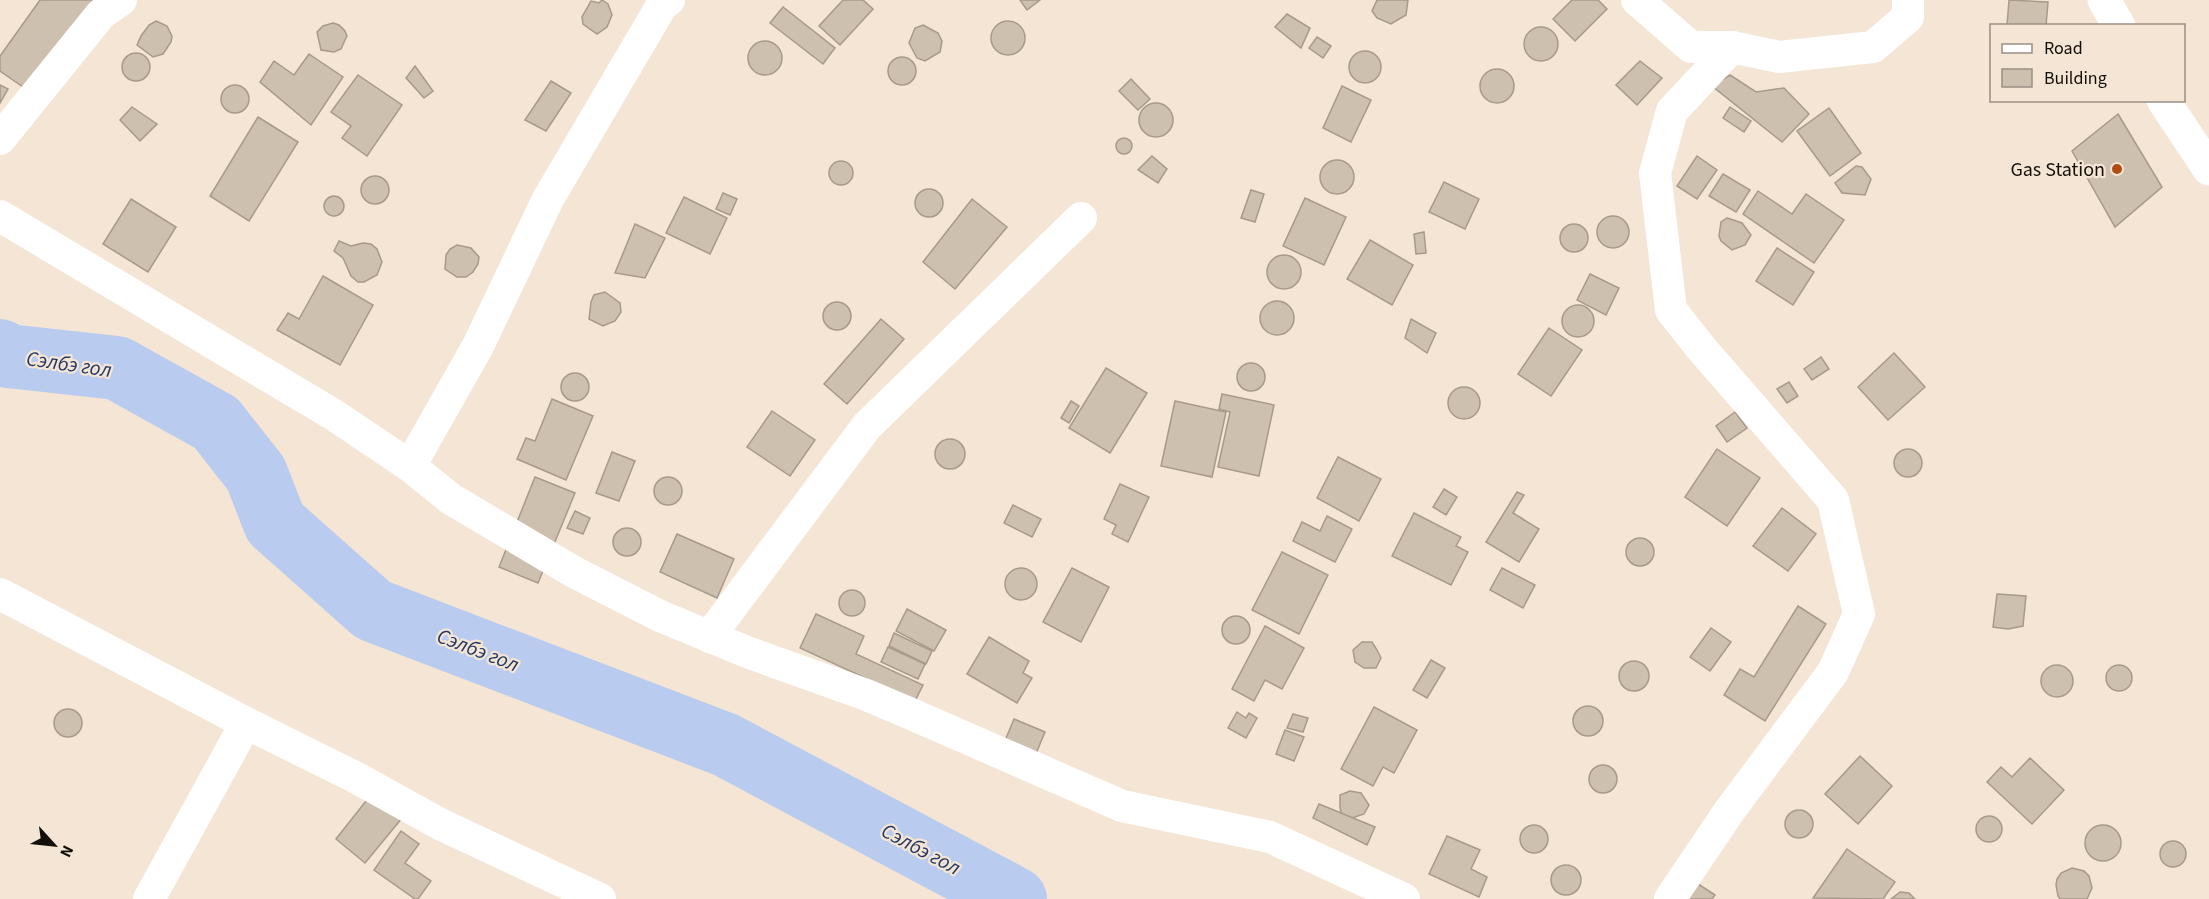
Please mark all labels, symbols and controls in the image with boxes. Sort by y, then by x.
legend [1990,24,2185,102]
text: Road [2044,36,2083,61]
text: Building [2044,66,2107,91]
place label: Gas Station [2010,156,2105,184]
marker: Gas Station [2110,162,2124,176]
water label: Сэлбэ гол [24,343,114,385]
water label: Сэлбэ гол [433,621,523,679]
north arrow [24,815,84,875]
water label: Сэлбэ гол [876,816,966,882]
text: N [54,842,79,861]

